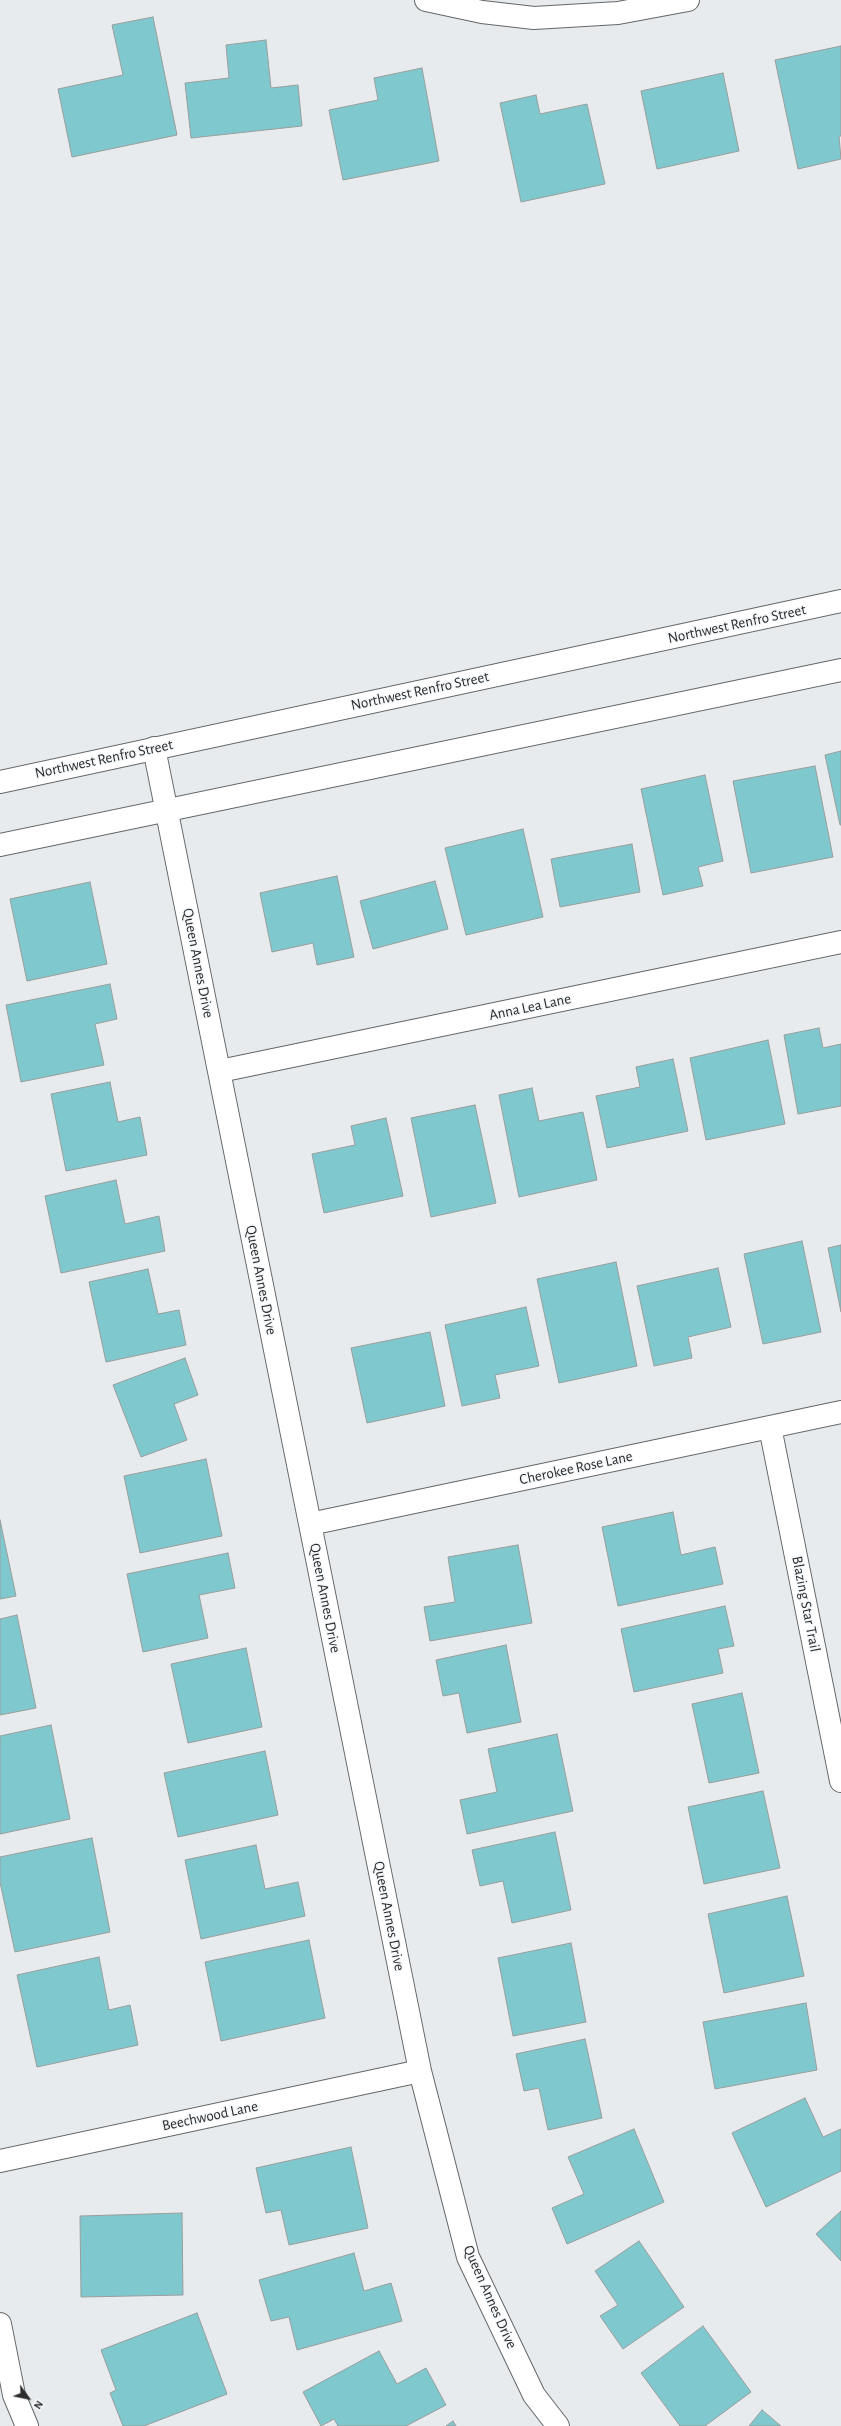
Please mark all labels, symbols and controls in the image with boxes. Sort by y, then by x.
street label: Northwest Renfro Street [666,601,808,647]
street label: Northwest Renfro Street [349,668,491,714]
street label: Northwest Renfro Street [33,736,175,782]
street label: Queen Annes Drive [179,907,217,1019]
street label: Anna Lea Lane [487,990,573,1024]
street label: Queen Annes Drive [242,1224,280,1336]
street label: Cherokee Rose Lane [518,1447,634,1489]
street label: Queen Annes Drive [306,1542,344,1654]
street label: Blazing Star Trail [788,1555,824,1653]
street label: Queen Annes Drive [370,1860,408,1972]
street label: Beechwood Lane [160,2097,260,2135]
street label: Queen Annes Drive [459,2243,521,2351]
north arrow [8,2378,48,2418]
text: N [32,2399,45,2411]

